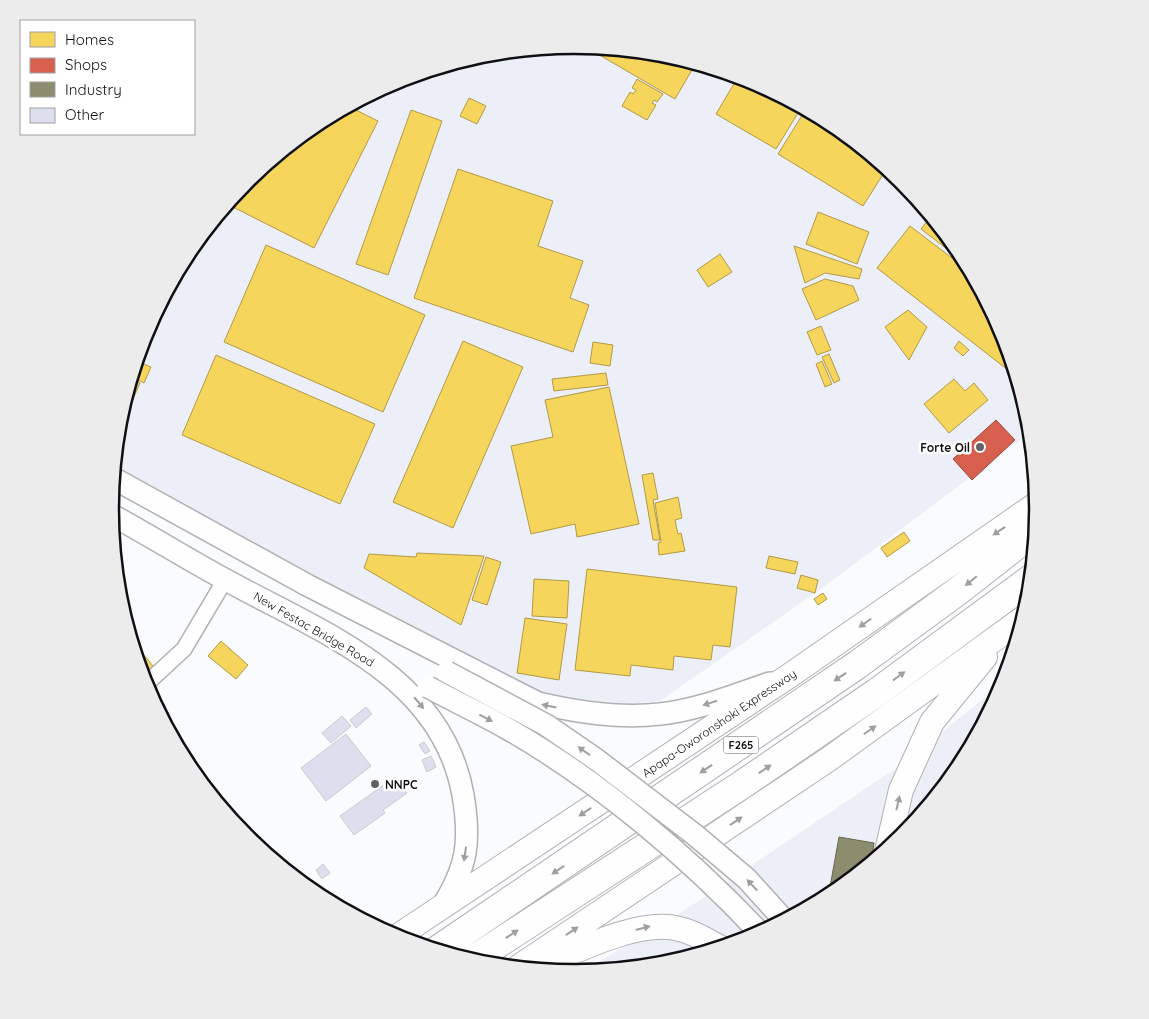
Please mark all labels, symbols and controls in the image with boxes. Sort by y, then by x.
legend [20,20,195,135]
text: Homes [65,30,114,49]
text: Shops [65,55,107,74]
text: Industry [65,80,122,99]
text: Other [65,105,105,124]
place label: Forte Oil [920,440,970,455]
marker: Forte Oil [974,441,986,453]
one-way arrow [992,526,1006,536]
one-way arrow [965,575,978,586]
street label: New Festac Bridge Road [251,588,377,670]
one-way arrow [858,618,872,628]
street label: Apapa-Oworonshoki Expressway [639,666,799,780]
one-way arrow [892,671,905,682]
one-way arrow [834,672,847,682]
one-way arrow [413,697,425,709]
one-way arrow [702,700,717,708]
one-way arrow [542,702,557,710]
one-way arrow [479,714,494,722]
one-way arrow [863,725,877,735]
road number: F265 [724,736,758,754]
one-way arrow [577,746,591,756]
one-way arrow [700,764,713,774]
one-way arrow [758,764,772,774]
place label: NNPC [385,777,418,792]
marker: NNPC [369,778,381,790]
one-way arrow [894,796,902,811]
one-way arrow [579,808,592,817]
one-way arrow [729,816,742,826]
one-way arrow [461,846,469,862]
one-way arrow [551,865,564,875]
one-way arrow [746,880,758,892]
one-way arrow [635,924,650,932]
one-way arrow [565,927,578,936]
one-way arrow [505,930,519,939]

